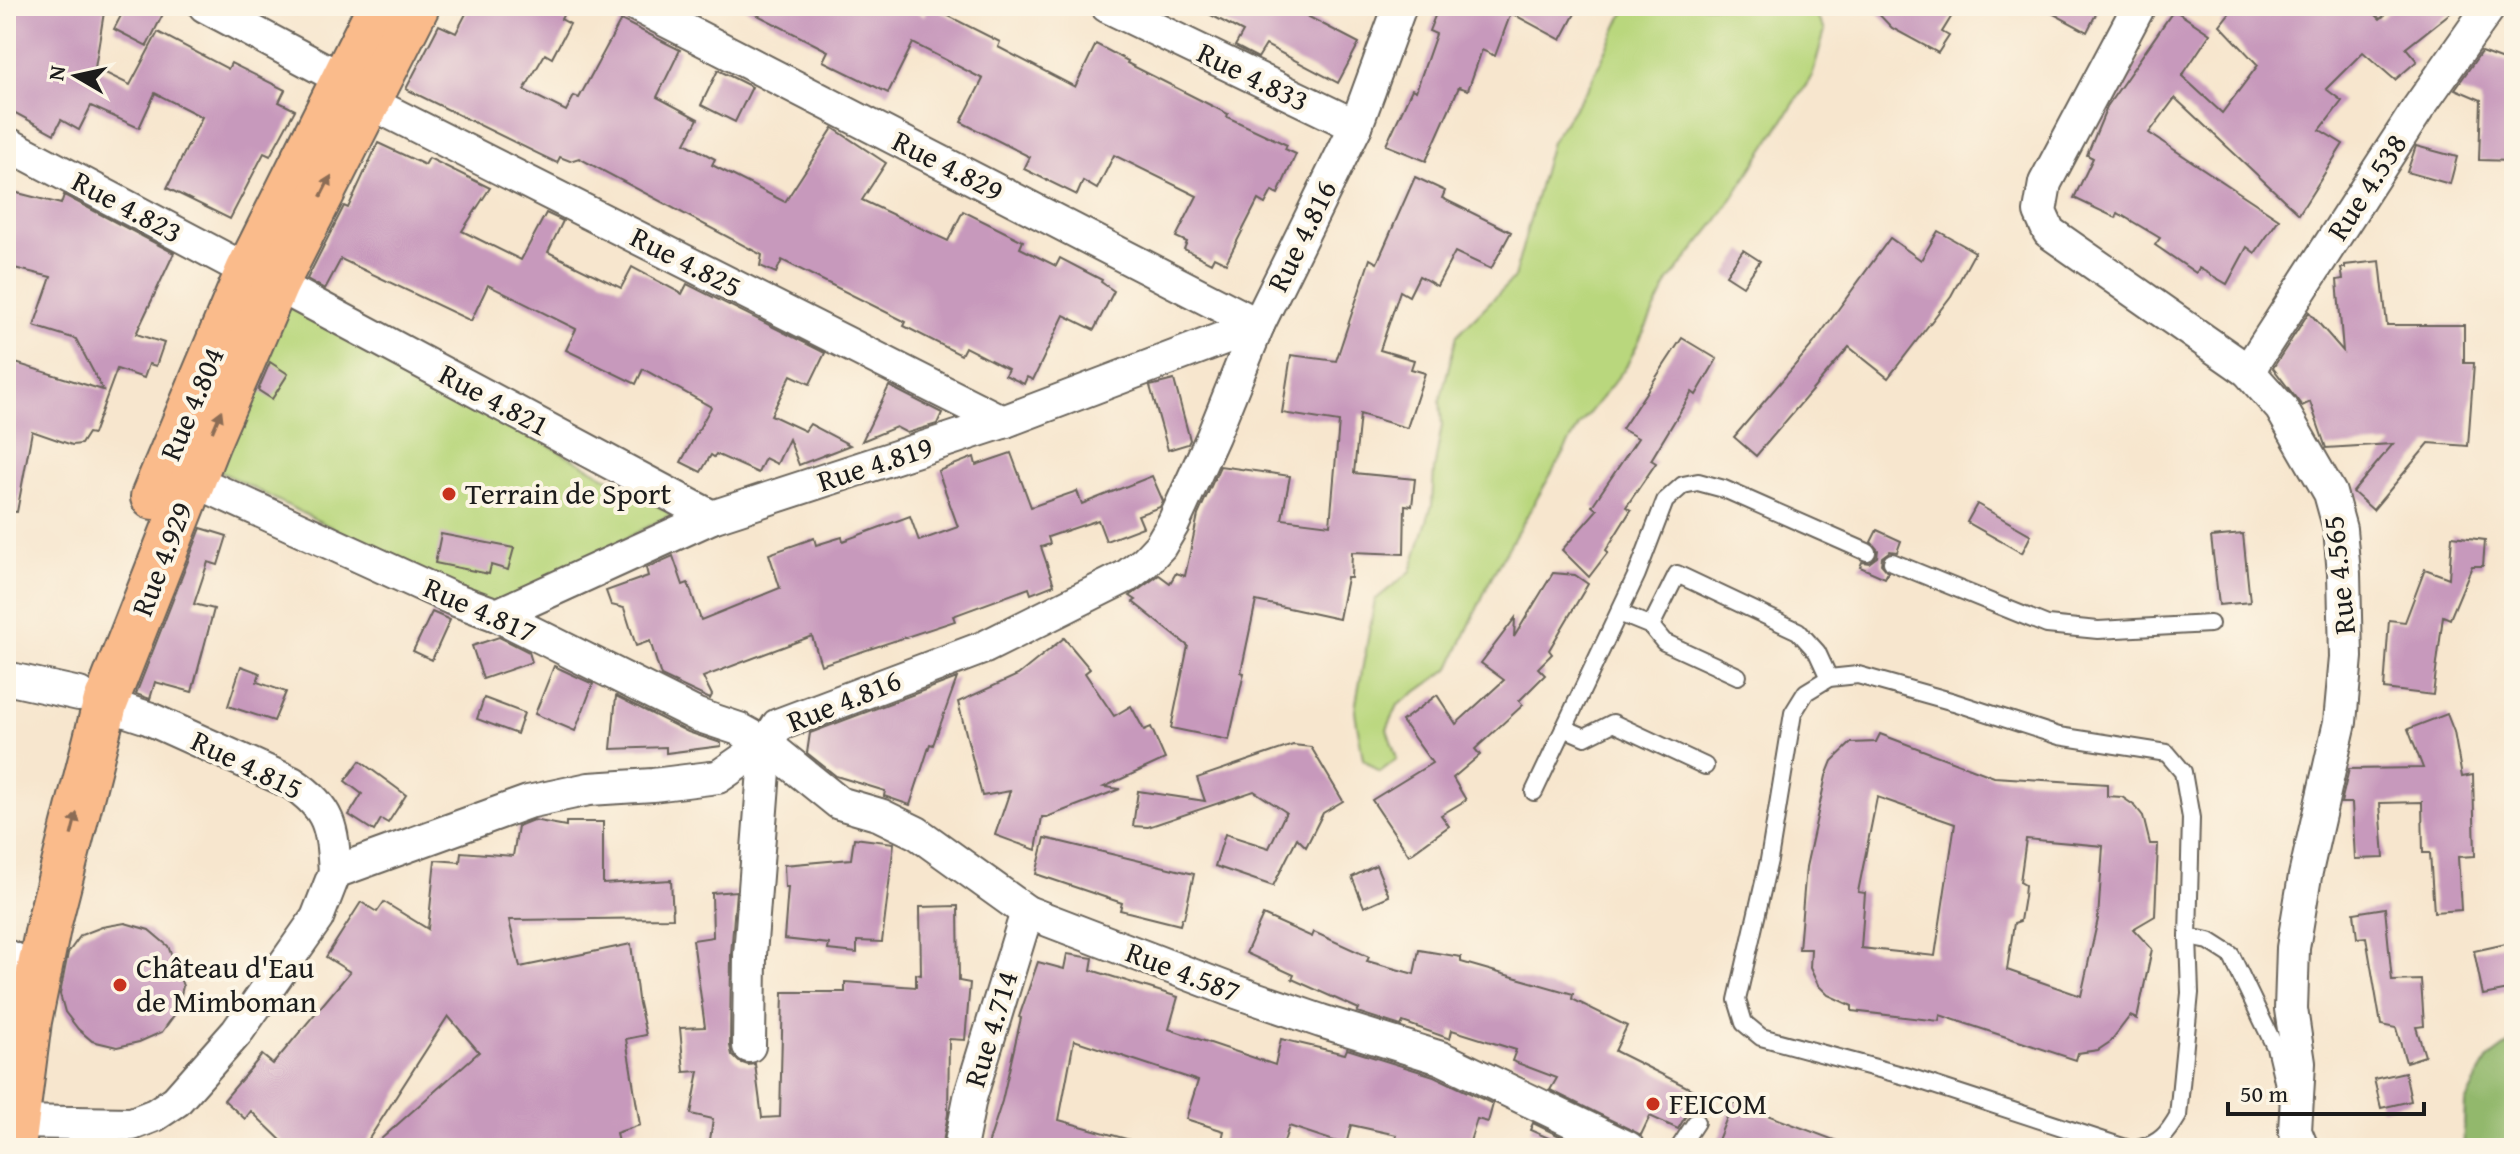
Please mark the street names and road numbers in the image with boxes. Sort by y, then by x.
street label: Rue 4.833 [1190,30,1317,122]
street label: Rue 4.829 [885,118,1012,212]
street label: Rue 4.538 [2315,124,2417,248]
street label: Rue 4.823 [64,159,190,254]
street label: Rue 4.816 [1255,172,1347,299]
street label: Rue 4.825 [623,214,750,308]
street label: Rue 4.804 [148,340,235,467]
street label: Rue 4.821 [431,352,557,447]
street label: Rue 4.819 [811,424,938,502]
street label: Rue 4.929 [119,495,203,622]
street label: Rue 4.565 [2310,514,2366,637]
street label: Rue 4.817 [417,565,544,653]
street label: Rue 4.816 [780,657,907,743]
street label: Rue 4.815 [184,718,311,810]
street label: Rue 4.587 [1120,929,1247,1013]
street label: Rue 4.714 [952,965,1029,1092]

